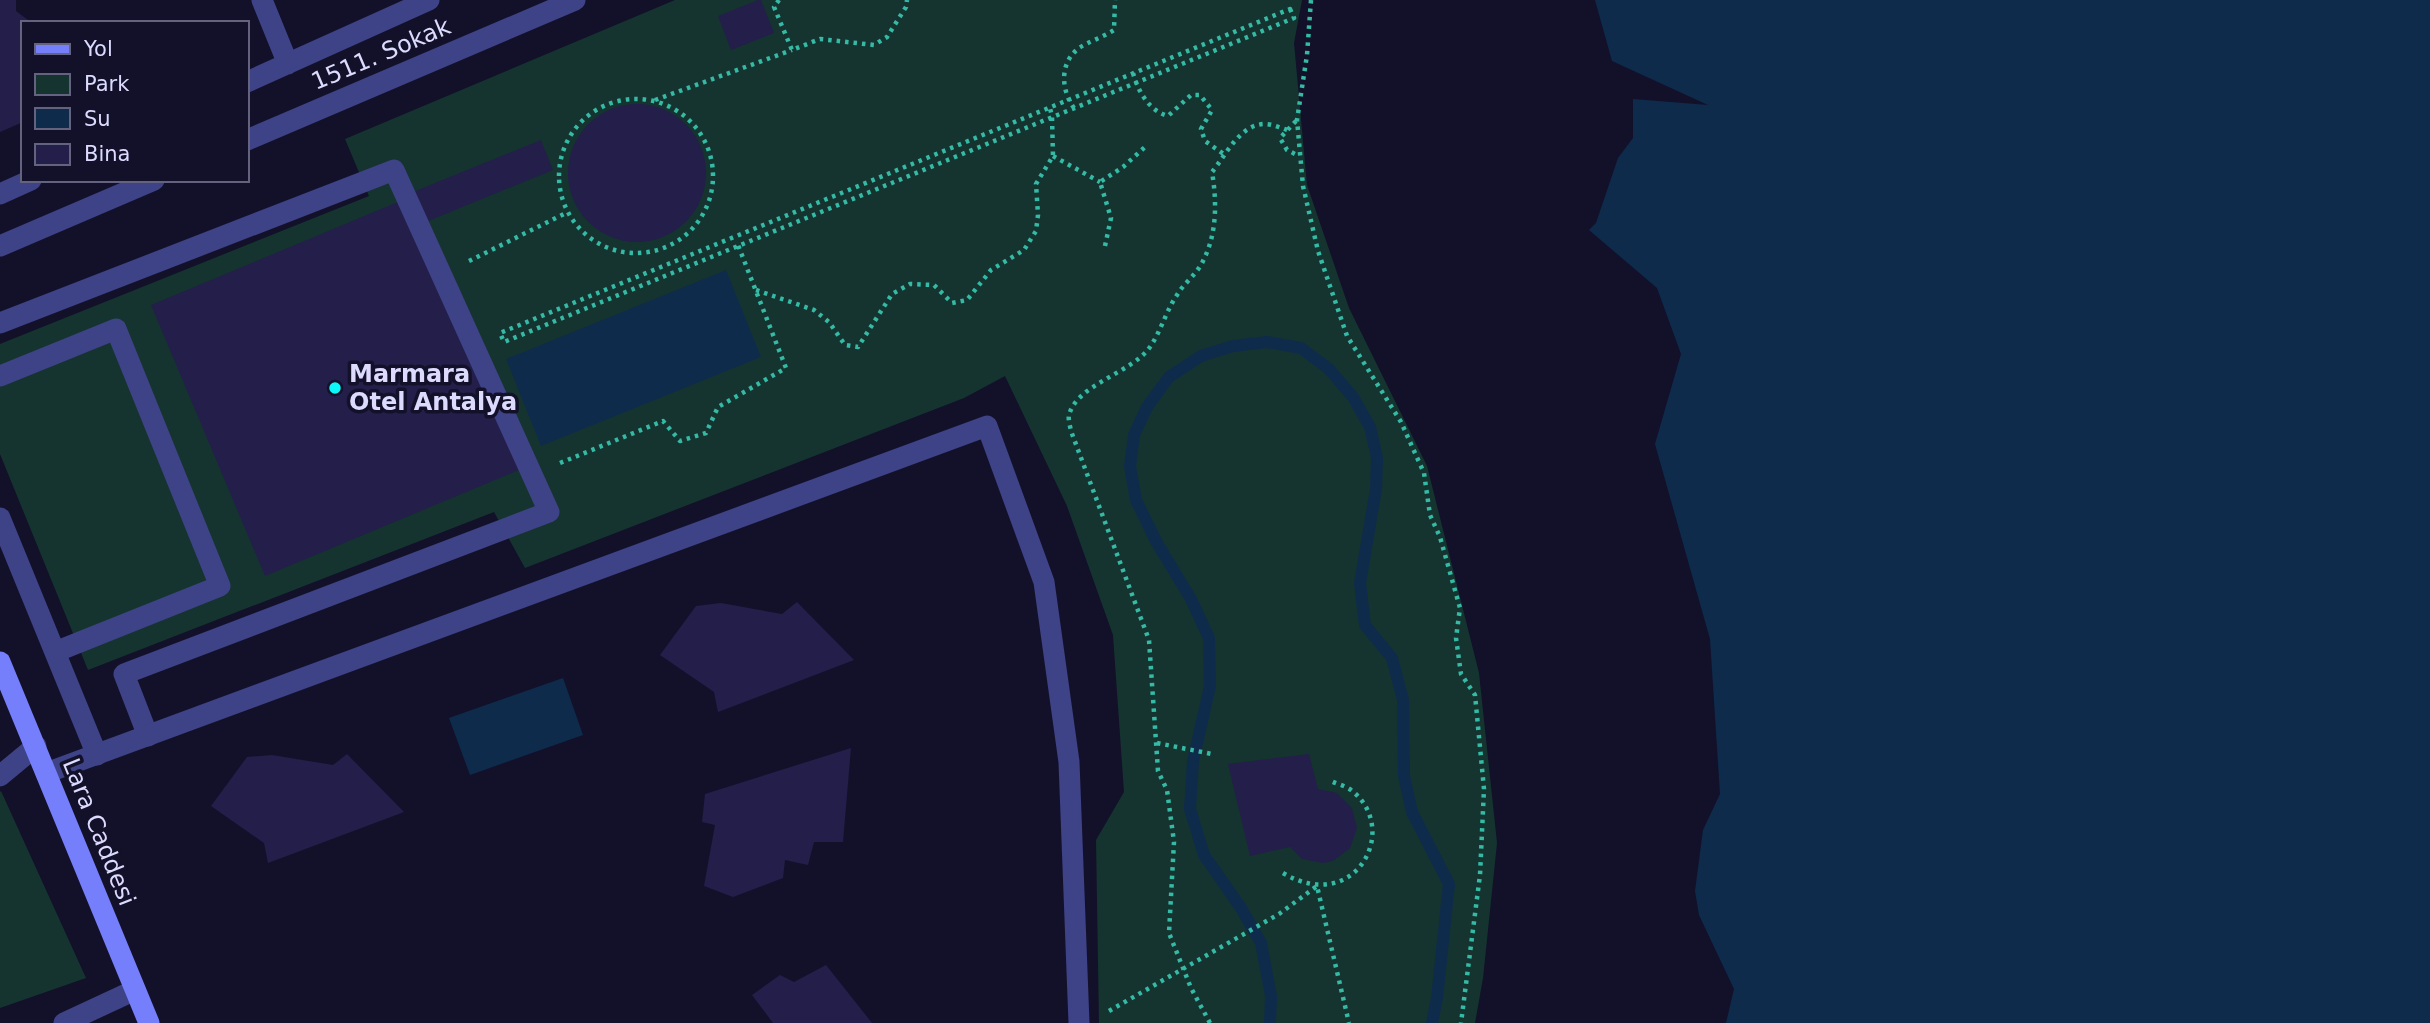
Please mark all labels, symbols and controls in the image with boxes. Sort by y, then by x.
street label: 1511. Sokak [307,12,455,96]
legend [21,21,248,182]
text: Yol [83,37,113,61]
text: Park [84,72,130,96]
text: Su [84,107,111,131]
text: Bina [84,142,130,166]
place label: Marmara Otel Antalya [349,360,517,416]
marker: Marmara Otel Antalya [327,380,343,396]
street label: Lara Caddesi [57,754,141,910]

